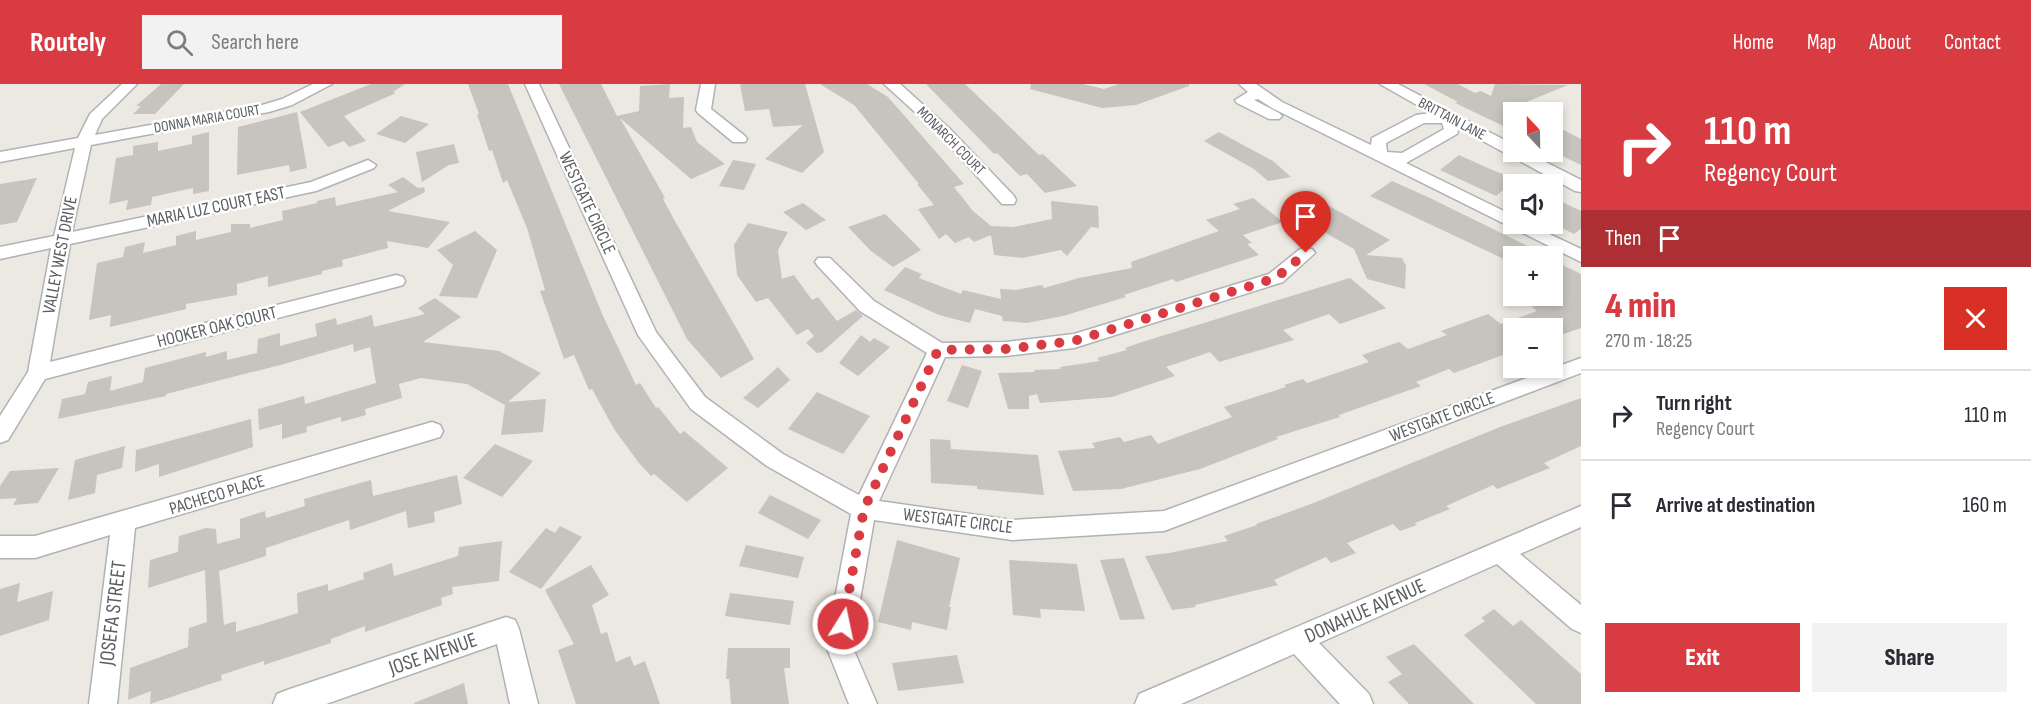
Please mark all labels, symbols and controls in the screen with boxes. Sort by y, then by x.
search box [142,15,562,69]
text: Routely [30,26,106,59]
icon: search [163,26,196,59]
text: Search here [211,29,299,56]
text: Home [1733,30,1774,55]
text: Map [1807,30,1836,55]
text: About [1869,30,1911,55]
text: Contact [1944,30,2001,55]
street label: BRITTAIN LANE [1415,93,1489,145]
street label: DONNA MARIA COURT [152,100,262,138]
north arrow [1503,102,1563,162]
map controls [1503,102,1563,378]
street label: MONARCH COURT [913,103,989,179]
text: 110 m [1704,106,1791,157]
icon: right [1605,108,1683,186]
street label: WESTGATE CIRCLE [554,148,620,258]
text: Regency Court [1704,157,1837,189]
button: sound [1503,174,1563,234]
street label: MARIA LUZ COURT EAST [145,182,287,232]
pin [1280,191,1331,253]
street label: VALLEY WEST DRIVE [38,194,82,316]
icon: arrive [1289,200,1322,233]
icon: arrive [1653,222,1686,255]
text: Then [1605,225,1641,252]
button: + [1503,246,1563,306]
text: 4 min [1605,285,1676,328]
button: close [1944,287,2007,350]
street label: HOOKER OAK COURT [155,302,279,352]
button: − [1503,318,1563,378]
text: 270 m · 18:25 [1605,329,1692,353]
street label: WESTGATE CIRCLE [1387,387,1497,447]
text: Turn right [1656,390,1732,417]
icon: right [1605,399,1638,432]
text: 110 m [1964,402,2007,429]
text: Regency Court [1656,417,1755,441]
street label: PACHECO PLACE [167,471,267,519]
icon: arrive [1605,489,1638,522]
text: Arrive at destination [1656,492,1815,519]
text: 160 m [1962,492,2007,519]
street label: WESTGATE CIRCLE [902,504,1014,538]
street label: JOSEFA STREET [94,559,132,668]
street label: DONAHUE AVENUE [1301,573,1429,649]
position arrow [811,592,875,656]
button: Exit [1605,623,1800,692]
button: Share [1812,623,2007,692]
street label: JOSE AVENUE [385,627,480,681]

